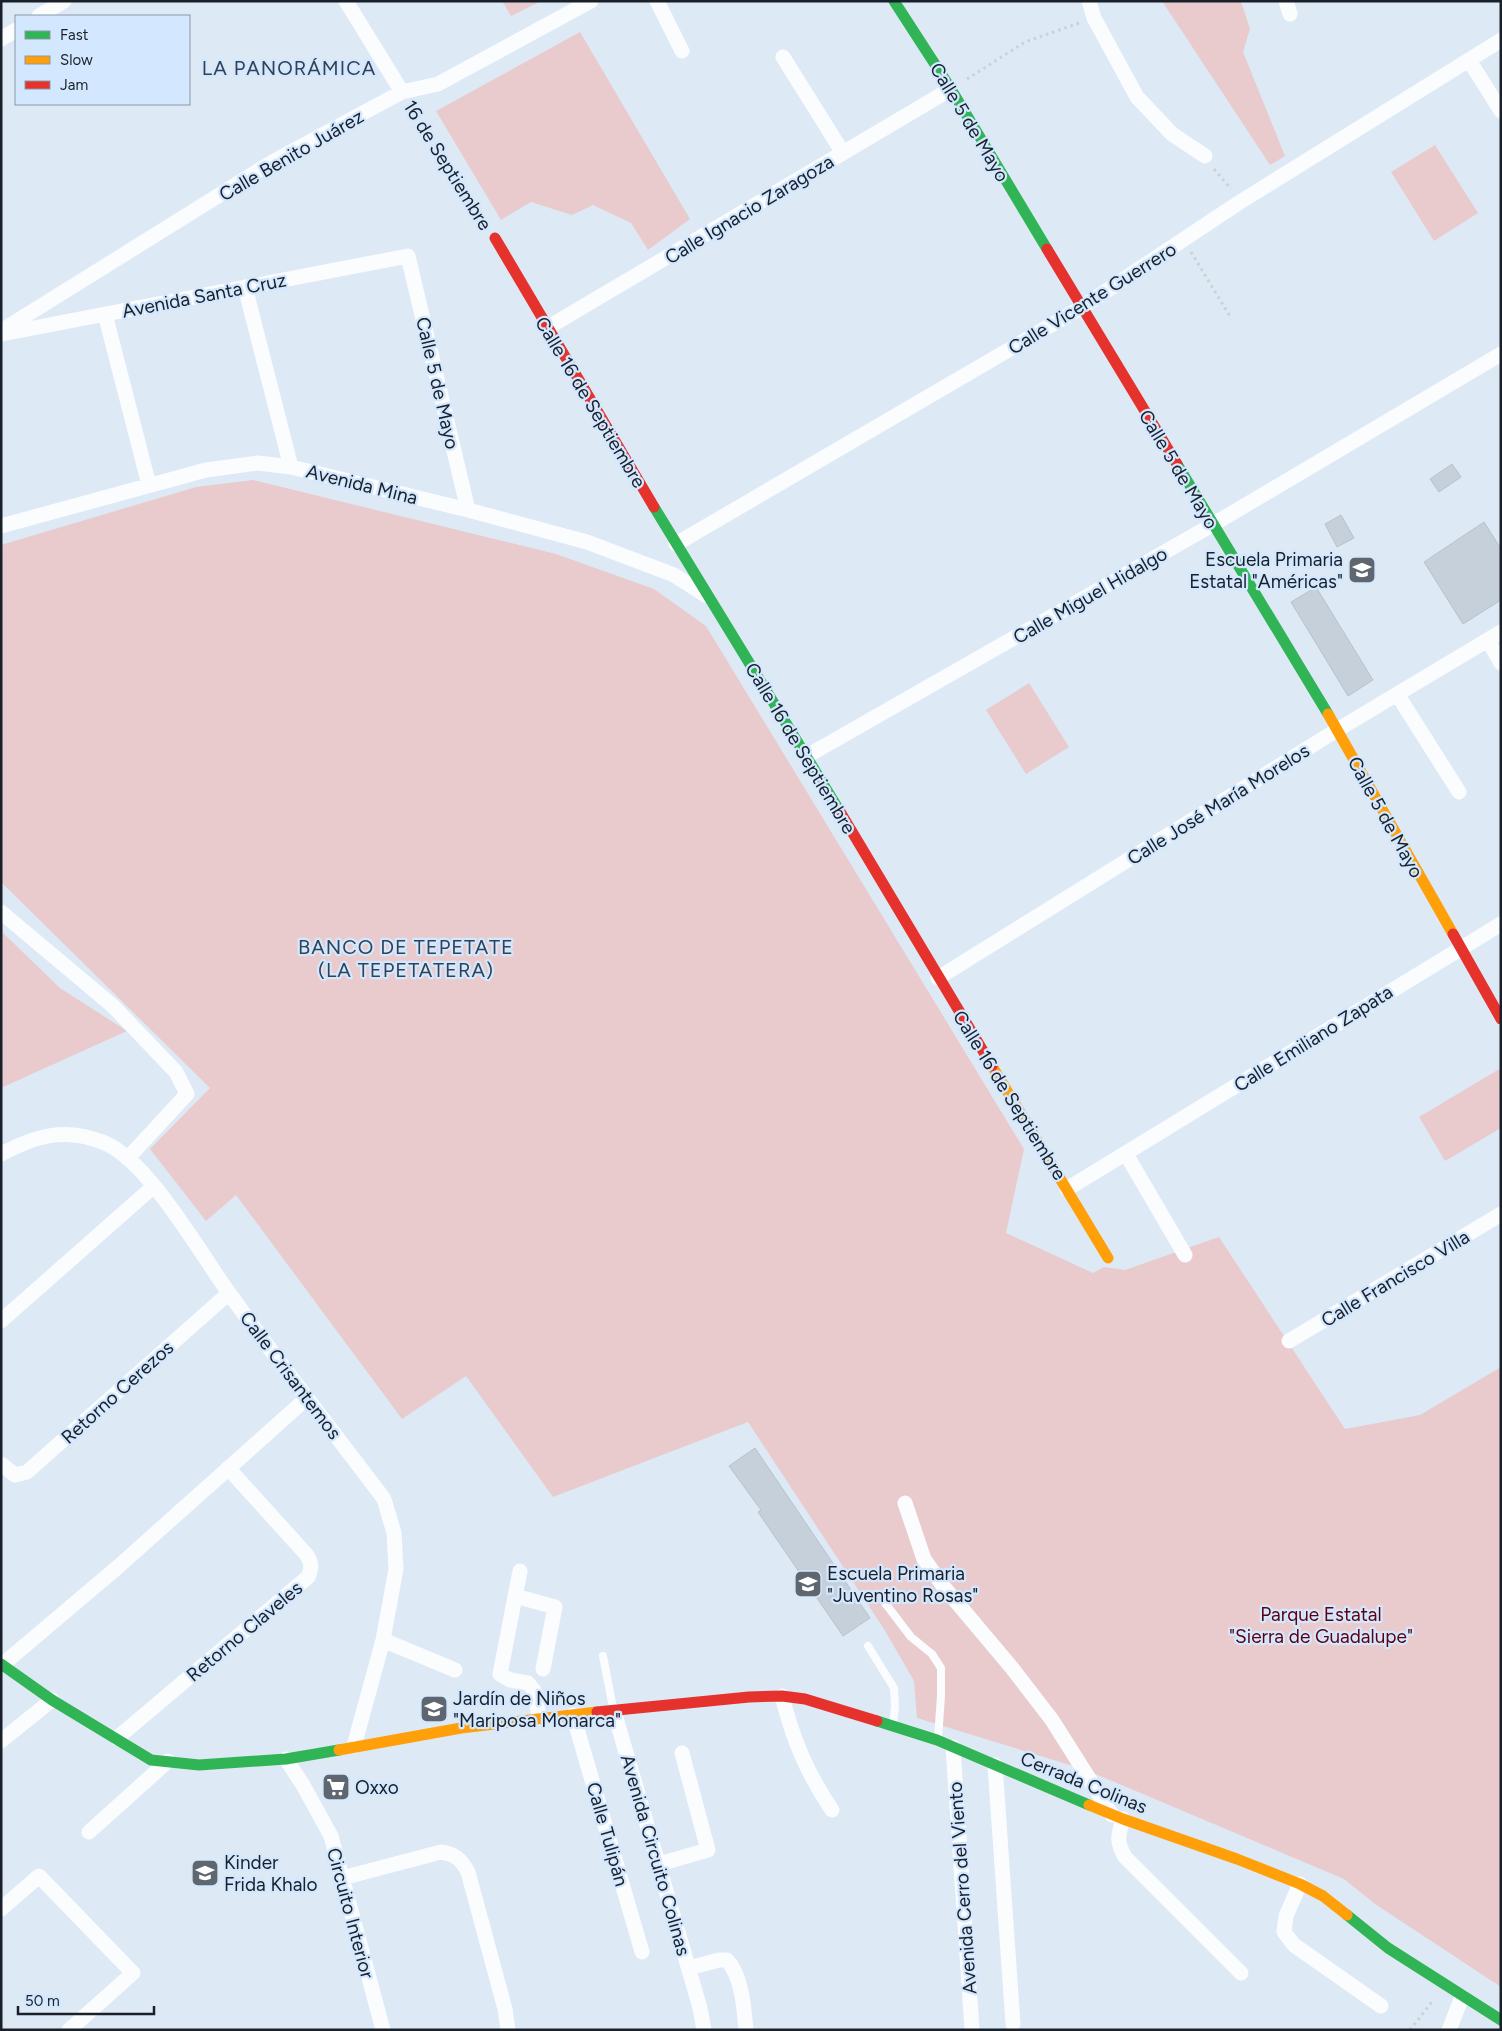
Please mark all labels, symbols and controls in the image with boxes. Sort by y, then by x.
legend [15,15,190,105]
text: Fast [60,26,89,44]
text: Slow [60,51,93,69]
district label: LA PANORÁMICA [202,56,376,80]
street label: Calle 5 de Mayo [925,58,1014,186]
text: Jam [60,76,88,94]
street label: 16 de Septiembre [398,96,497,234]
street label: Calle Benito Juárez [215,105,368,206]
street label: Calle Ignacio Zaragoza [661,150,838,269]
street label: Calle Vicente Guerrero [1004,237,1181,360]
street label: Avenida Santa Cruz [120,268,288,323]
street label: Calle 16 de Septiembre [530,312,651,492]
street label: Calle 5 de Mayo [411,315,464,451]
street label: Calle 5 de Mayo [1134,405,1223,533]
street label: Avenida Mina [304,460,420,509]
street label: Calle Miguel Hidalgo [1009,542,1171,649]
place label: Escuela Primaria Estatal "Américas" [1189,548,1343,593]
school or university icon: Escuela Primaria Estatal "Américas" [1347,555,1377,585]
street label: Calle 16 de Septiembre [740,658,861,838]
street label: Calle José María Morelos [1123,739,1314,870]
street label: Calle 5 de Mayo [1343,753,1428,882]
district label: BANCO DE TEPETATE (LA TEPETATERA) [298,935,514,982]
street label: Calle Emiliano Zapata [1230,980,1397,1097]
street label: Calle 16 de Septiembre [948,1006,1071,1184]
street label: Calle Francisco Villa [1317,1225,1474,1332]
street label: Calle Crisantemos [235,1307,346,1444]
street label: Retorno Cerezos [56,1336,178,1449]
place label: Escuela Primaria "Juventino Rosas" [827,1562,978,1607]
school or university icon: Escuela Primaria "Juventino Rosas" [793,1569,823,1599]
street label: Retorno Claveles [182,1576,307,1686]
park label: Parque Estatal "Sierra de Guadalupe" [1229,1603,1413,1648]
place label: Jardín de Niños "Mariposa Monarca" [453,1687,621,1732]
school or university icon: Jardín de Niños "Mariposa Monarca" [419,1694,449,1724]
street label: Cerrada Colinas [1017,1747,1151,1818]
street label: Avenida Circuito Colinas [616,1752,695,1959]
supermarket icon: Oxxo [321,1772,351,1802]
place label: Oxxo [355,1776,399,1799]
street label: Calle Tulipán [582,1779,633,1889]
street label: Avenida Cerro del Viento [944,1781,981,1995]
street label: Circuito Interior [322,1845,379,1981]
place label: Kinder Frida Khalo [224,1851,318,1896]
school or university icon: Kinder Frida Khalo [190,1858,220,1888]
scale bar [18,1984,154,2016]
text: 50 m [25,1992,60,2010]

